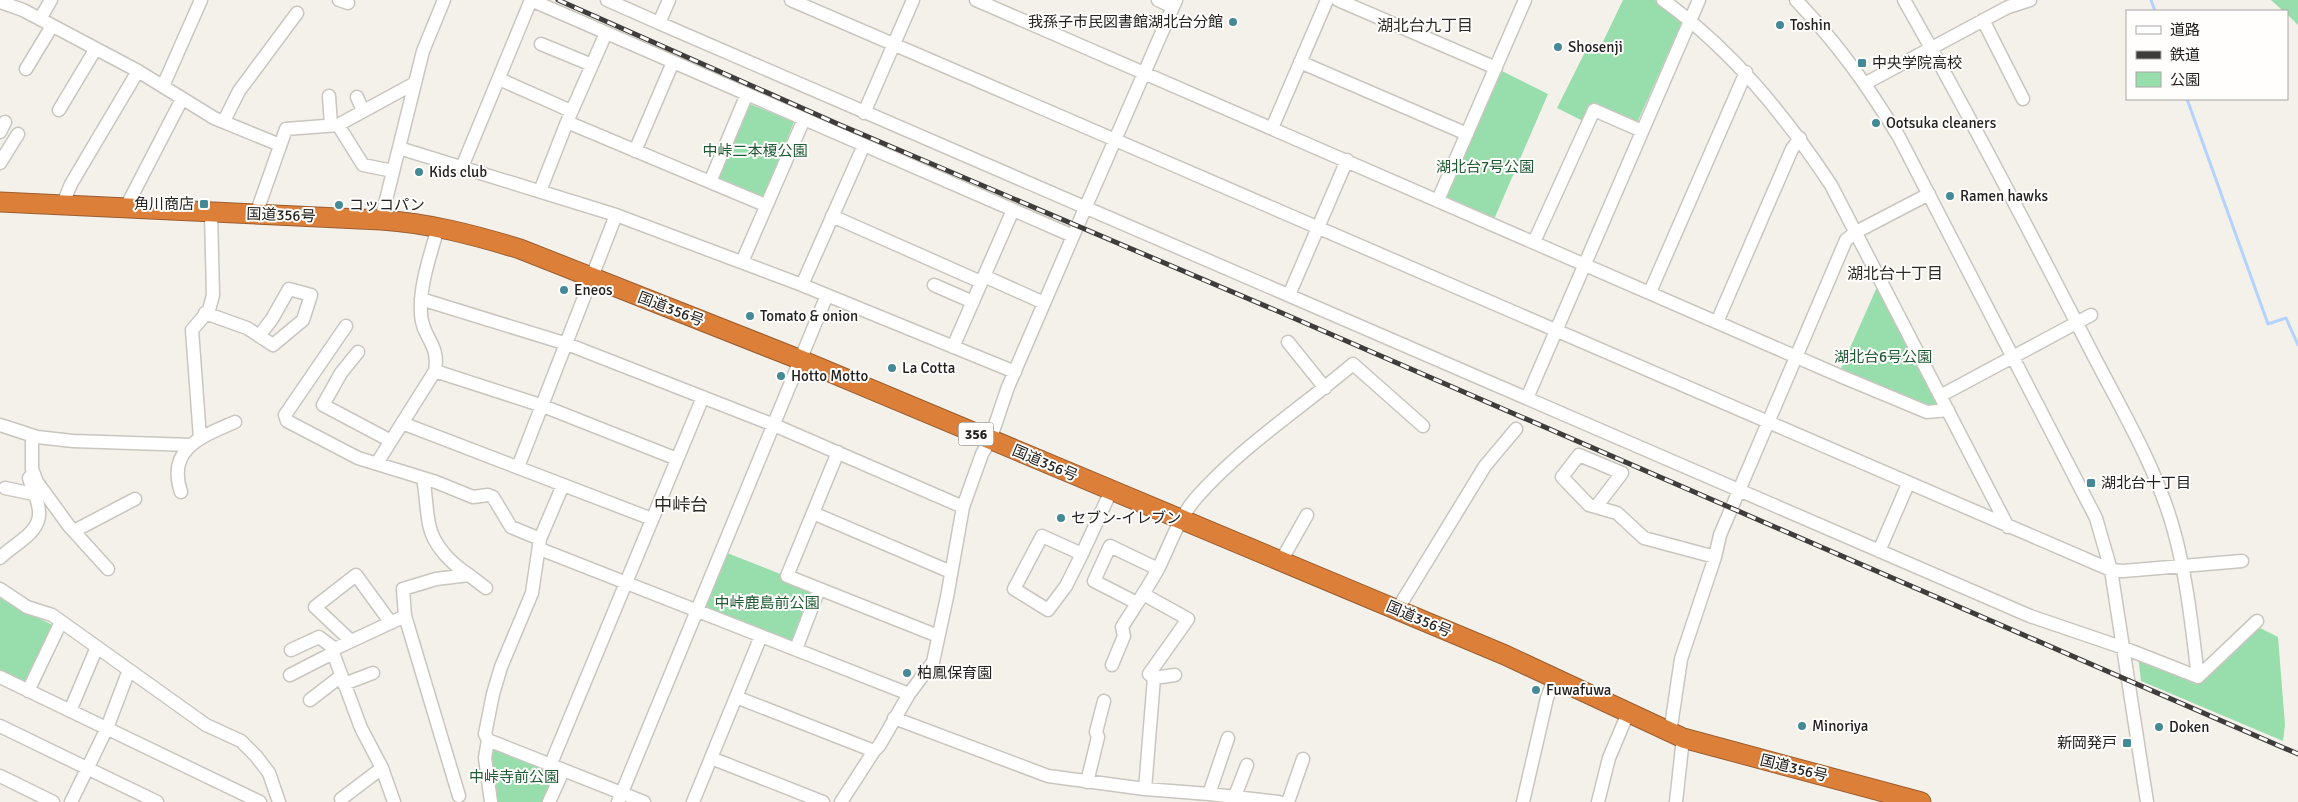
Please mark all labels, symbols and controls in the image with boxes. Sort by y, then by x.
legend [2126,10,2288,100]
place label: 我孫子市民図書館湖北台分館 [1028,13,1223,31]
marker: 我孫子市民図書館湖北台分館 [1227,16,1239,28]
district label: 湖北台九丁目 [1377,16,1473,36]
place label: Toshin [1790,16,1831,34]
marker: Toshin [1774,19,1786,31]
text: 道路 [2170,21,2200,39]
place label: Shosenji [1568,38,1623,56]
marker: Shosenji [1552,41,1564,53]
text: 鉄道 [2170,46,2200,64]
place label: 中央学院高校 [1872,54,1962,72]
marker: 中央学院高校 [1856,57,1868,69]
text: 公園 [2170,71,2200,89]
place label: Ootsuka cleaners [1886,114,1997,132]
marker: Ootsuka cleaners [1870,117,1882,129]
park label: 中峠二本榎公園 [702,142,808,160]
park label: 湖北台7号公園 [1436,158,1534,176]
place label: Kids club [429,163,487,181]
marker: Kids club [413,166,425,178]
place label: Ramen hawks [1960,187,2048,205]
marker: Ramen hawks [1944,190,1956,202]
place label: 角川商店 [134,195,194,213]
place label: コッコパン [349,196,425,214]
marker: 角川商店 [198,198,210,210]
marker: コッコパン [333,199,345,211]
street label: 国道356号 [246,205,316,225]
district label: 湖北台十丁目 [1847,264,1943,284]
place label: Eneos [574,281,613,299]
marker: Eneos [558,284,570,296]
street label: 国道356号 [635,288,707,330]
place label: Tomato & onion [760,307,858,325]
marker: Tomato & onion [744,310,756,322]
park label: 湖北台6号公園 [1834,348,1932,366]
place label: La Cotta [902,359,955,377]
marker: La Cotta [886,362,898,374]
place label: Hotto Motto [791,367,868,385]
marker: Hotto Motto [775,370,787,382]
road number: 356 [958,422,994,446]
street label: 国道356号 [1010,441,1080,485]
place label: 湖北台十丁目 [2101,474,2191,492]
marker: 湖北台十丁目 [2085,477,2097,489]
district label: 中峠台 [654,494,708,516]
place label: セブン-イレブン [1071,509,1181,527]
marker: セブン-イレブン [1055,512,1067,524]
park label: 中峠鹿島前公園 [714,594,820,612]
street label: 国道356号 [1384,597,1454,641]
place label: 柏鳳保育園 [917,664,992,682]
marker: 柏鳳保育園 [901,667,913,679]
place label: Fuwafuwa [1546,681,1611,699]
marker: Fuwafuwa [1530,684,1542,696]
place label: Minoriya [1812,717,1868,735]
place label: Doken [2169,718,2209,736]
marker: Minoriya [1796,720,1808,732]
marker: Doken [2153,721,2165,733]
place label: 新岡発戸 [2057,734,2117,752]
marker: 新岡発戸 [2121,737,2133,749]
street label: 国道356号 [1758,751,1830,785]
park label: 中峠寺前公園 [469,768,559,786]

